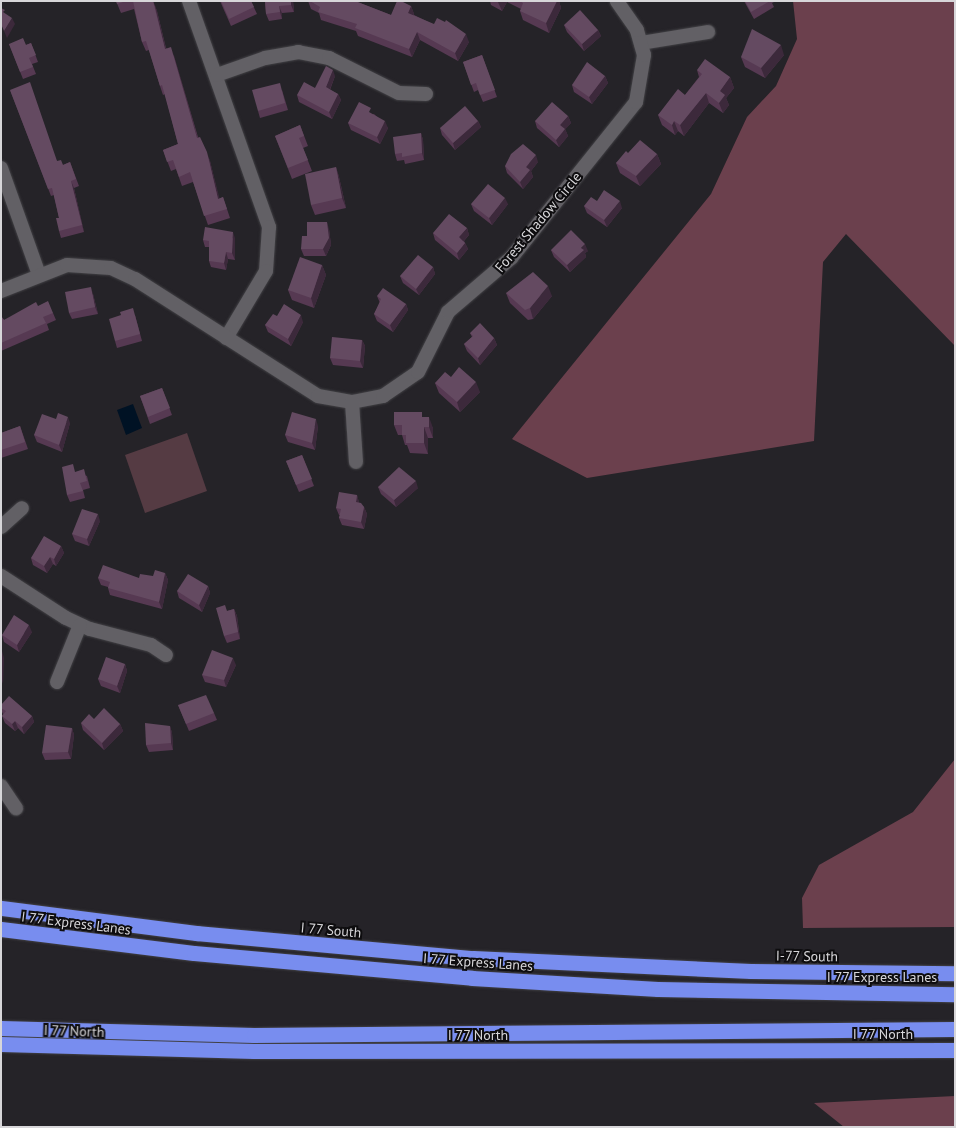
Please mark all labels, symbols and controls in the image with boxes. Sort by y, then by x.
street label: Forest Shadow Circle [491,168,585,276]
street label: I 77 Express Lanes [20,908,132,938]
street label: I 77 South [300,919,362,941]
street label: I-77 South [775,947,839,965]
street label: I 77 Express Lanes [422,950,534,974]
street label: I 77 Express Lanes [826,969,938,985]
street label: I 77 North [43,1022,105,1040]
street label: I 77 North [852,1026,914,1042]
street label: I 77 North [447,1027,509,1043]

